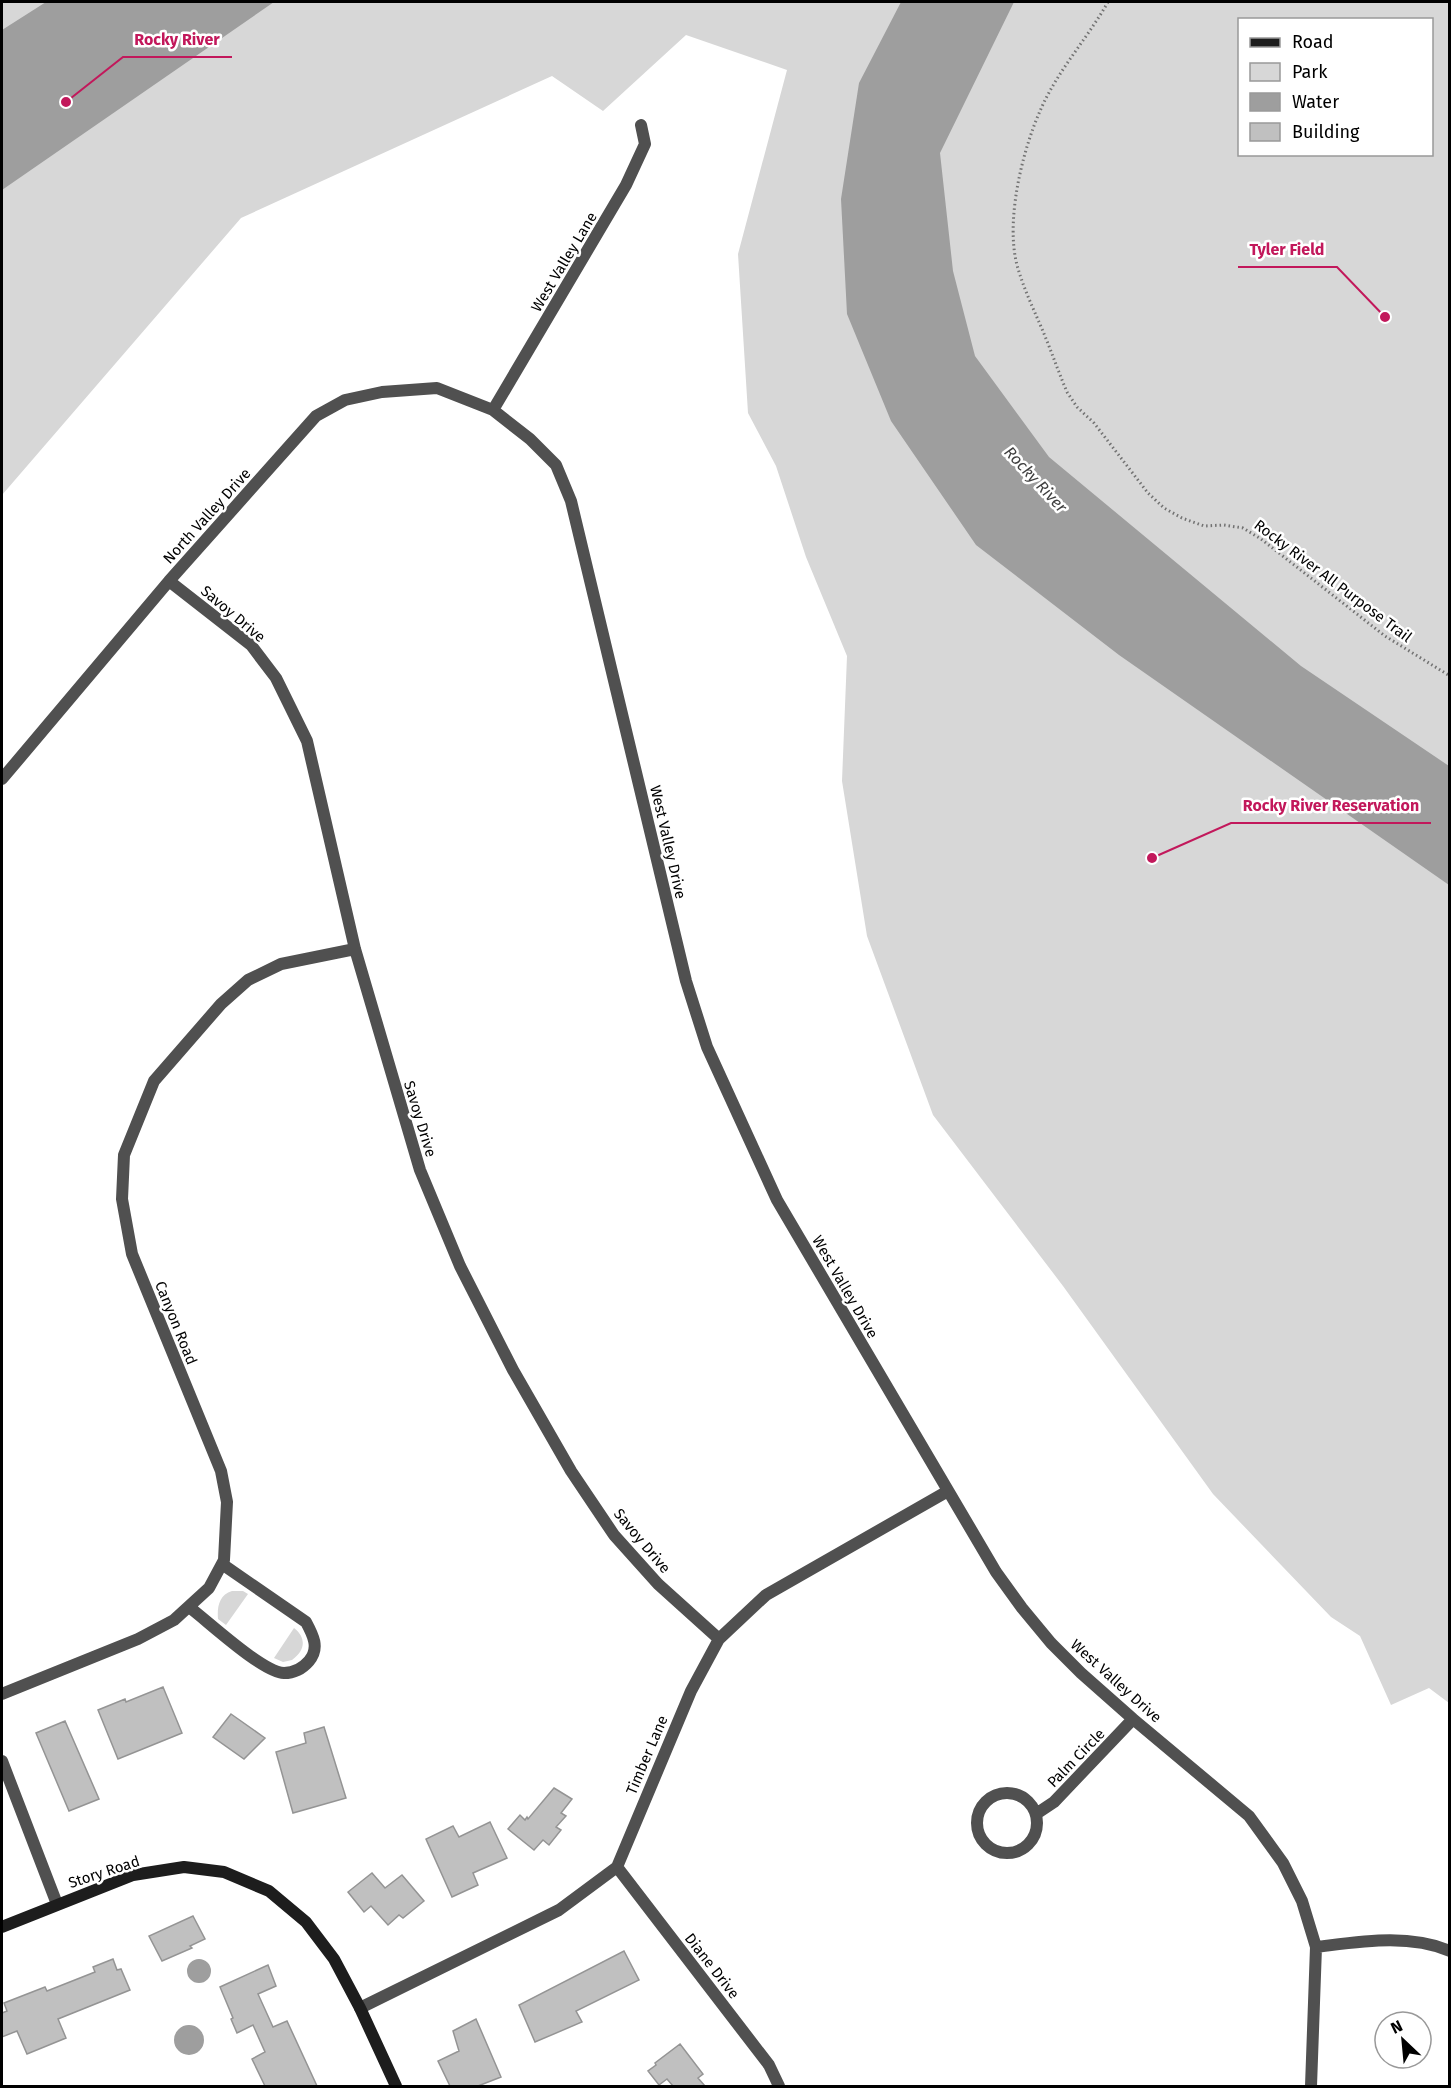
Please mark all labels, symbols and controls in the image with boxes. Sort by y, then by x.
legend [1238,18,1433,156]
callout: Rocky River [123,23,232,57]
text: Rocky River [134,30,220,49]
text: Road [1292,31,1334,53]
text: Park [1292,61,1328,83]
text: Water [1292,91,1339,113]
text: Building [1292,121,1360,143]
street label: West Valley Lane [527,209,601,315]
callout: Tyler Field [1238,233,1337,267]
text: Tyler Field [1250,240,1324,259]
water label: Rocky River [1000,443,1071,517]
street label: North Valley Drive [159,465,255,567]
street label: Rocky River All Purpose Trail [1251,516,1416,647]
street label: Savoy Drive [197,582,269,646]
street label: West Valley Drive [646,784,690,900]
callout: Rocky River Reservation [1231,789,1431,823]
text: Rocky River Reservation [1243,796,1419,815]
street label: Savoy Drive [400,1079,440,1159]
street label: West Valley Drive [808,1232,882,1342]
street label: Canyon Road [151,1279,201,1367]
street label: Savoy Drive [610,1505,674,1577]
street label: West Valley Drive [1067,1636,1165,1726]
street label: Timber Lane [622,1713,672,1797]
street label: Palm Circle [1044,1725,1108,1791]
street label: Story Road [66,1852,142,1892]
street label: Diane Drive [681,1930,743,2002]
north arrow [1373,2010,1433,2070]
text: N [1388,2016,1406,2038]

